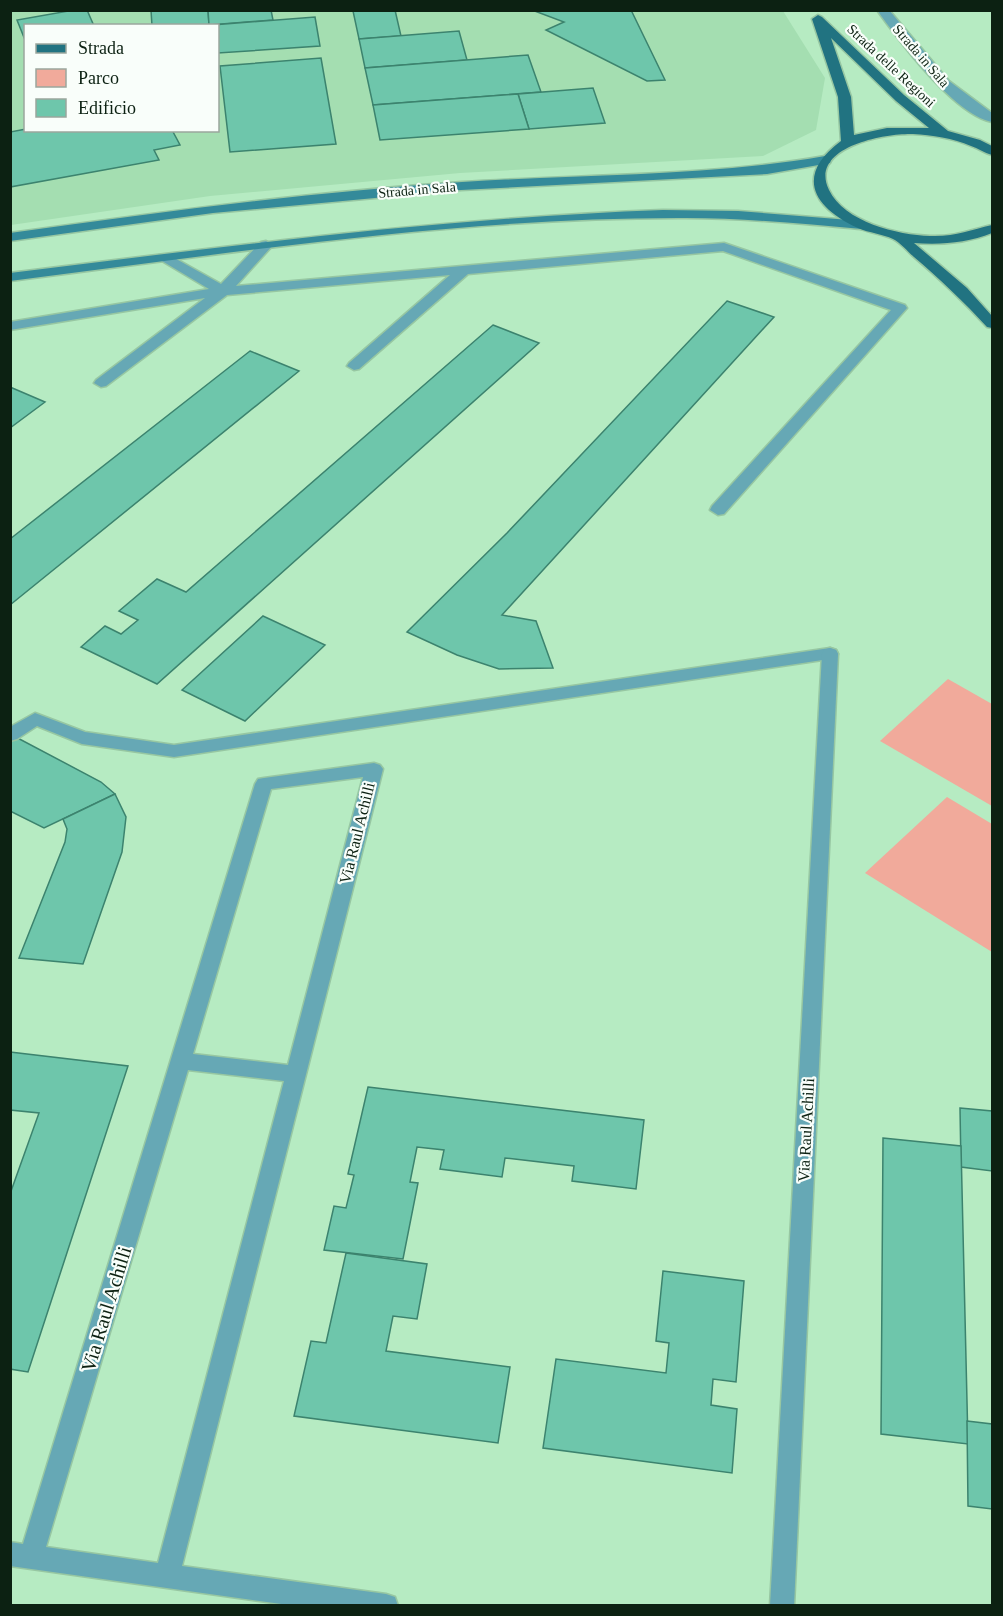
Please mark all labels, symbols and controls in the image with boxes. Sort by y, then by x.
street label: Strada delle Regioni [844,22,938,111]
street label: Strada in Sala [890,22,953,91]
legend [24,24,219,132]
text: Strada [78,38,124,58]
text: Parco [78,68,119,88]
text: Edificio [78,98,136,118]
street label: Strada in Sala [378,179,457,201]
street label: Via Raul Achilli [336,780,378,885]
street label: Via Raul Achilli [795,1077,817,1182]
street label: Via Raul Achilli [76,1243,136,1374]

